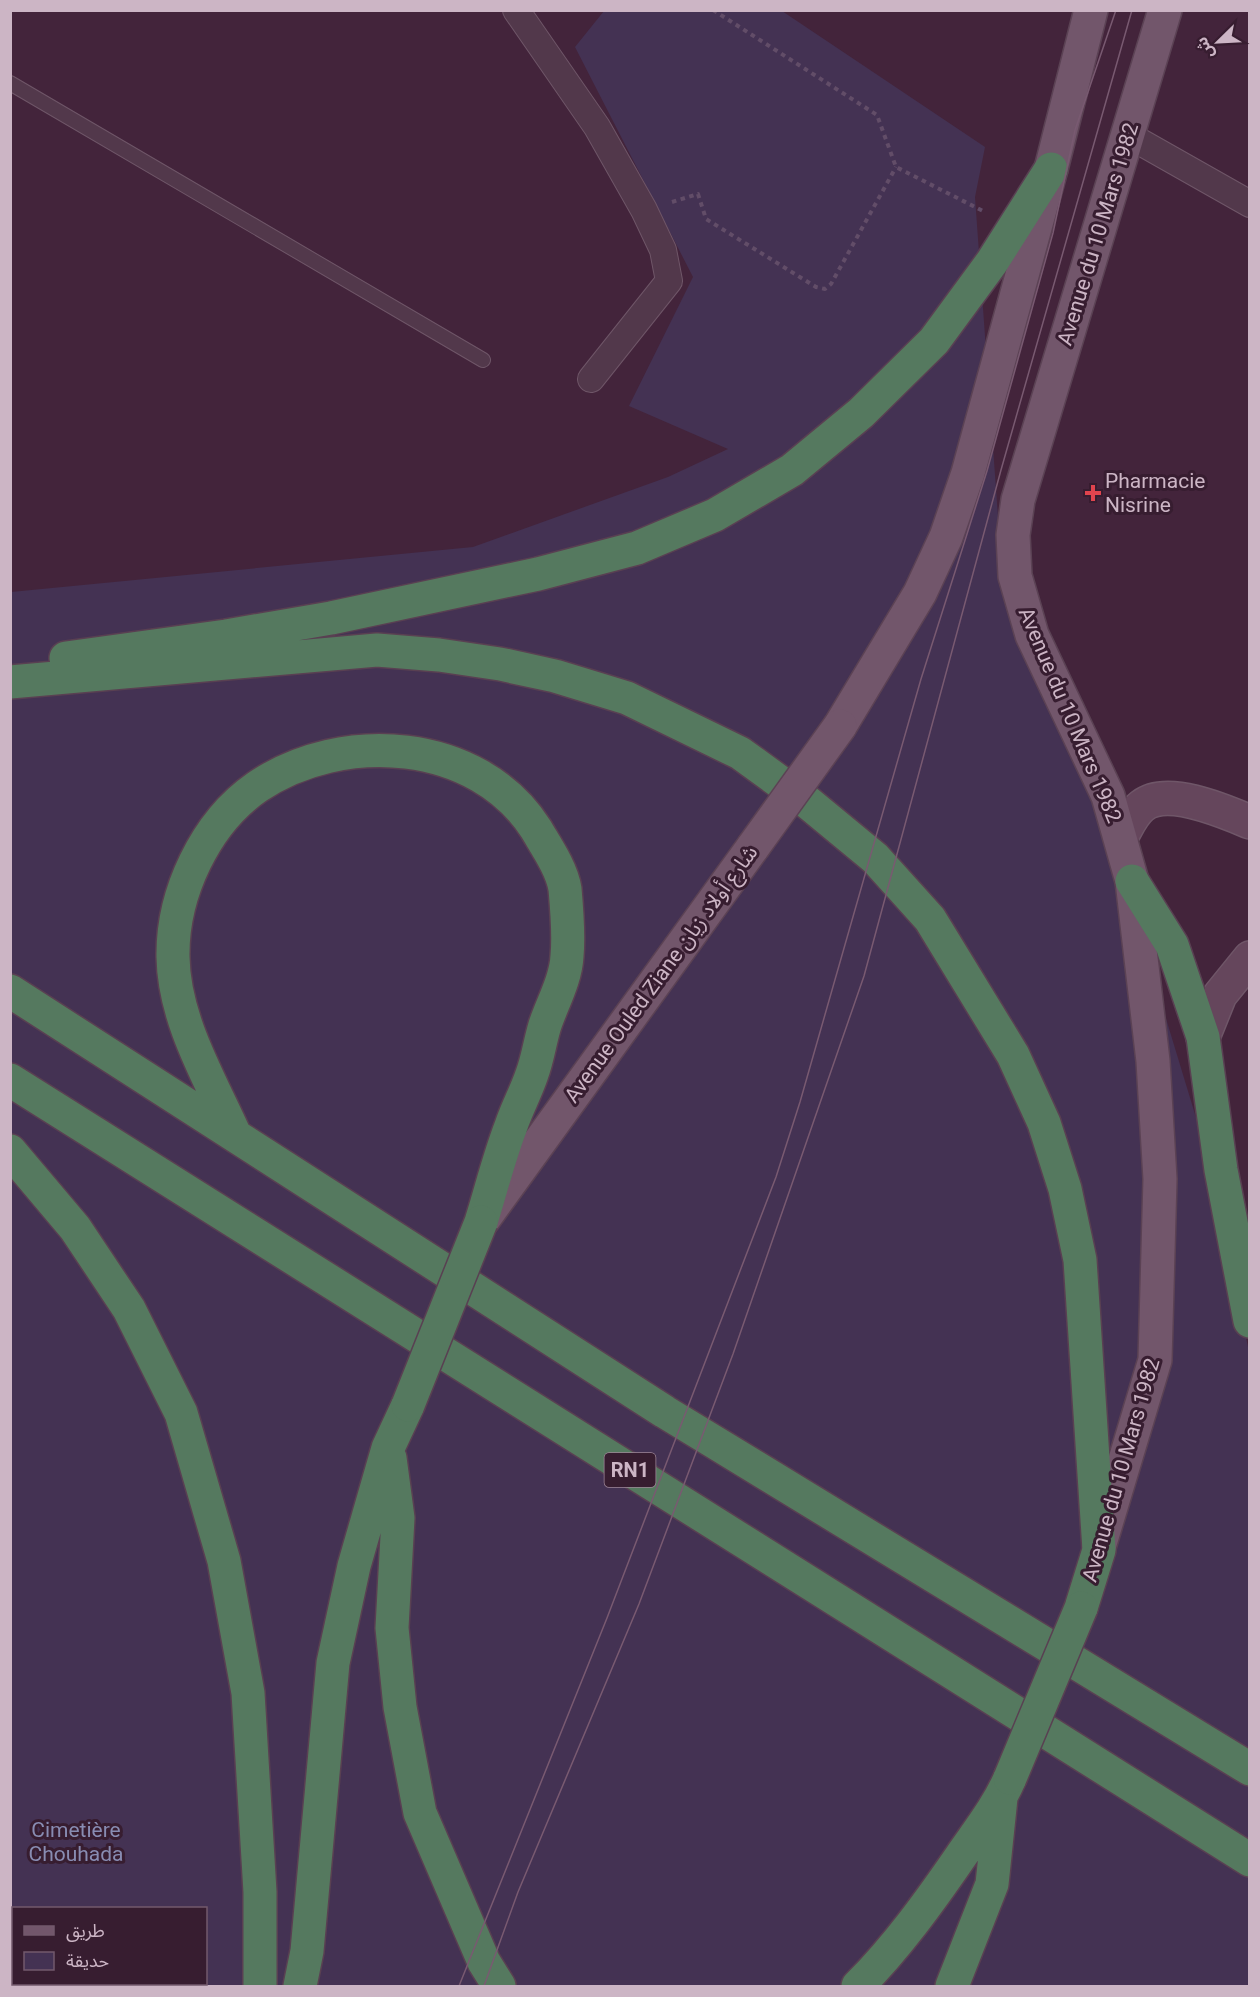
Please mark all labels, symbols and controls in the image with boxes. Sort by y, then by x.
north arrow [1188,12,1248,72]
text: ش [1192,34,1218,62]
street label: Avenue du 10 Mars 1982 [1053,120,1143,348]
place label: Pharmacie Nisrine [1105,469,1205,517]
marker: Pharmacie Nisrine [1086,486,1100,500]
street label: Avenue du 10 Mars 1982 [1014,604,1126,826]
street label: Avenue Ouled Ziane شارع أولاد زيان [559,840,765,1109]
street label: Avenue du 10 Mars 1982 [1078,1355,1164,1585]
road number: RN1 [604,1453,656,1487]
park label: Cimetière Chouhada [28,1818,124,1866]
legend [12,1907,207,1985]
text: طريق [66,1920,105,1942]
text: حديقة [66,1950,109,1971]

